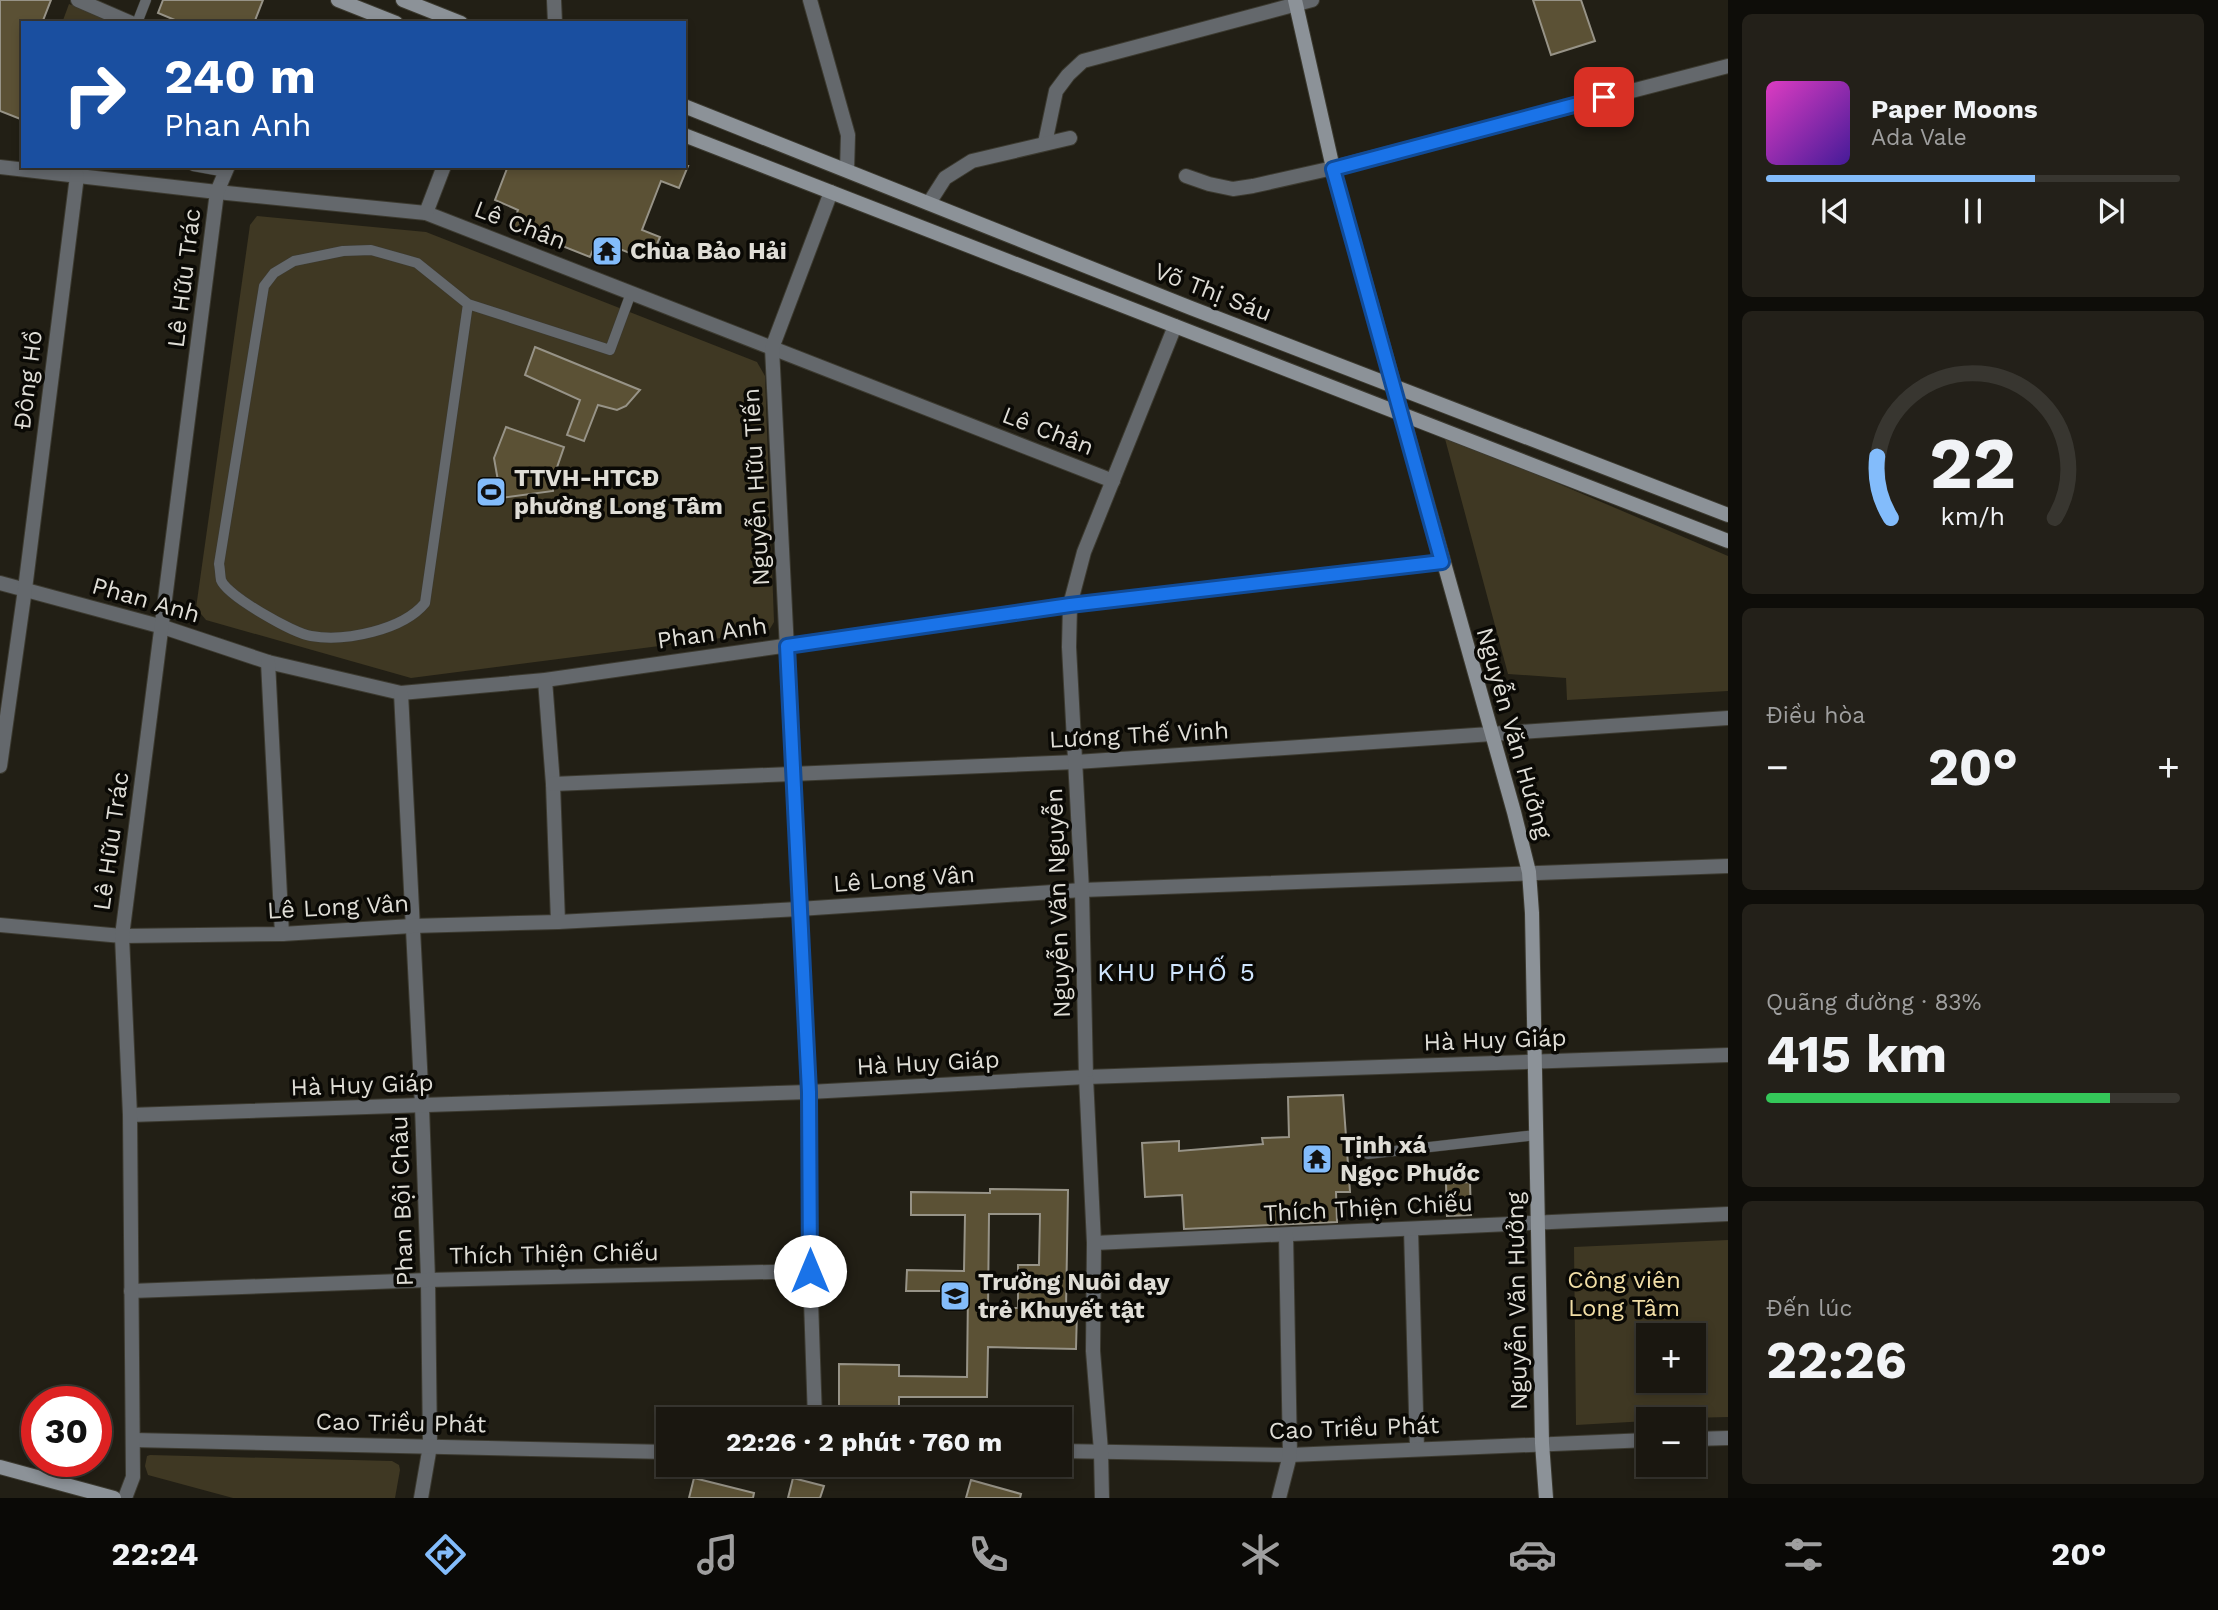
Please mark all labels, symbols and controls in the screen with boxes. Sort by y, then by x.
text: 240 m [164,47,316,105]
icon: right [49,49,140,140]
pin [1574,67,1634,127]
icon: arrive [1585,78,1623,116]
text: Paper Moons [1871,94,2038,124]
text: Phan Anh [164,106,312,144]
text: Ada Vale [1871,124,1967,151]
icon: previous [1816,192,1854,230]
icon: pause [1954,192,1992,230]
icon: next [2092,192,2130,230]
street label: Lê Chân [470,195,570,255]
street label: Lê Hữu Trác [162,207,206,349]
temple icon: Chùa Bảo Hải [590,234,624,268]
place label: Chùa Bảo Hải [630,237,787,265]
street label: Võ Thị Sáu [1150,257,1276,327]
street label: Đông Hồ [8,329,48,431]
street label: Nguyễn Hữu Tiến [737,387,775,587]
street label: Lê Chân [998,401,1098,461]
text: 22 [1930,421,2016,507]
place label: TTVH-HTCĐ phường Long Tâm [514,464,723,520]
sports icon: TTVH-HTCĐ phường Long Tâm [474,475,508,509]
text: km/h [1941,502,2005,531]
street label: Phan Anh [89,571,203,629]
street label: Phan Anh [655,611,769,655]
street label: Nguyễn Văn Hưởng [1470,624,1558,842]
text: Điều hòa [1766,702,1865,729]
street label: Lương Thế Vinh [1048,716,1230,754]
text: 20° [1928,737,2018,798]
text: − [1766,745,1789,789]
text: + [2157,745,2180,789]
street label: Lê Hữu Trác [87,770,135,912]
street label: Nguyễn Văn Nguyễn [1040,788,1076,1018]
street label: Lê Long Vân [832,860,976,898]
street label: Lê Long Vân [266,889,410,925]
district label: KHU PHỐ 5 [1097,955,1257,987]
text: Quãng đường · 83% [1766,989,1981,1016]
street label: Hà Huy Giáp [1423,1024,1567,1056]
text: 415 km [1766,1024,1947,1085]
street label: Hà Huy Giáp [856,1045,1000,1081]
street label: Hà Huy Giáp [290,1069,434,1101]
street label: Phan Bội Châu [385,1115,419,1287]
place label: Tịnh xá Ngọc Phước [1340,1131,1480,1187]
temple icon: Tịnh xá Ngọc Phước [1300,1142,1334,1176]
street label: Thích Thiện Chiếu [1263,1189,1473,1227]
street label: Nguyễn Văn Hưởng [1501,1191,1533,1410]
position arrow [773,1234,847,1308]
street label: Thích Thiện Chiếu [449,1238,659,1270]
park label: Công viên Long Tâm [1567,1266,1681,1322]
place label: Trường Nuôi dạy trẻ Khuyết tật [978,1268,1170,1324]
school or university icon: Trường Nuôi dạy trẻ Khuyết tật [938,1279,972,1313]
text: Đến lúc [1766,1295,1852,1322]
map controls [1636,1323,1706,1477]
button: + [1636,1323,1706,1393]
text: 22:26 [1766,1330,1907,1391]
speed limit sign: 30 [21,1386,112,1477]
button: − [1636,1407,1706,1477]
street label: Cao Triều Phát [316,1408,486,1438]
street label: Cao Triều Phát [1268,1411,1440,1445]
text: 22:26 · 2 phút · 760 m [726,1427,1002,1457]
icon: directions [421,1530,470,1579]
icon: music [693,1530,742,1579]
icon: phone [964,1530,1013,1579]
icon: climate [1236,1530,1285,1579]
icon: car [1508,1530,1557,1579]
icon: filters [1779,1530,1828,1579]
text: 22:24 [111,1535,199,1573]
text: 20° [2051,1535,2107,1573]

